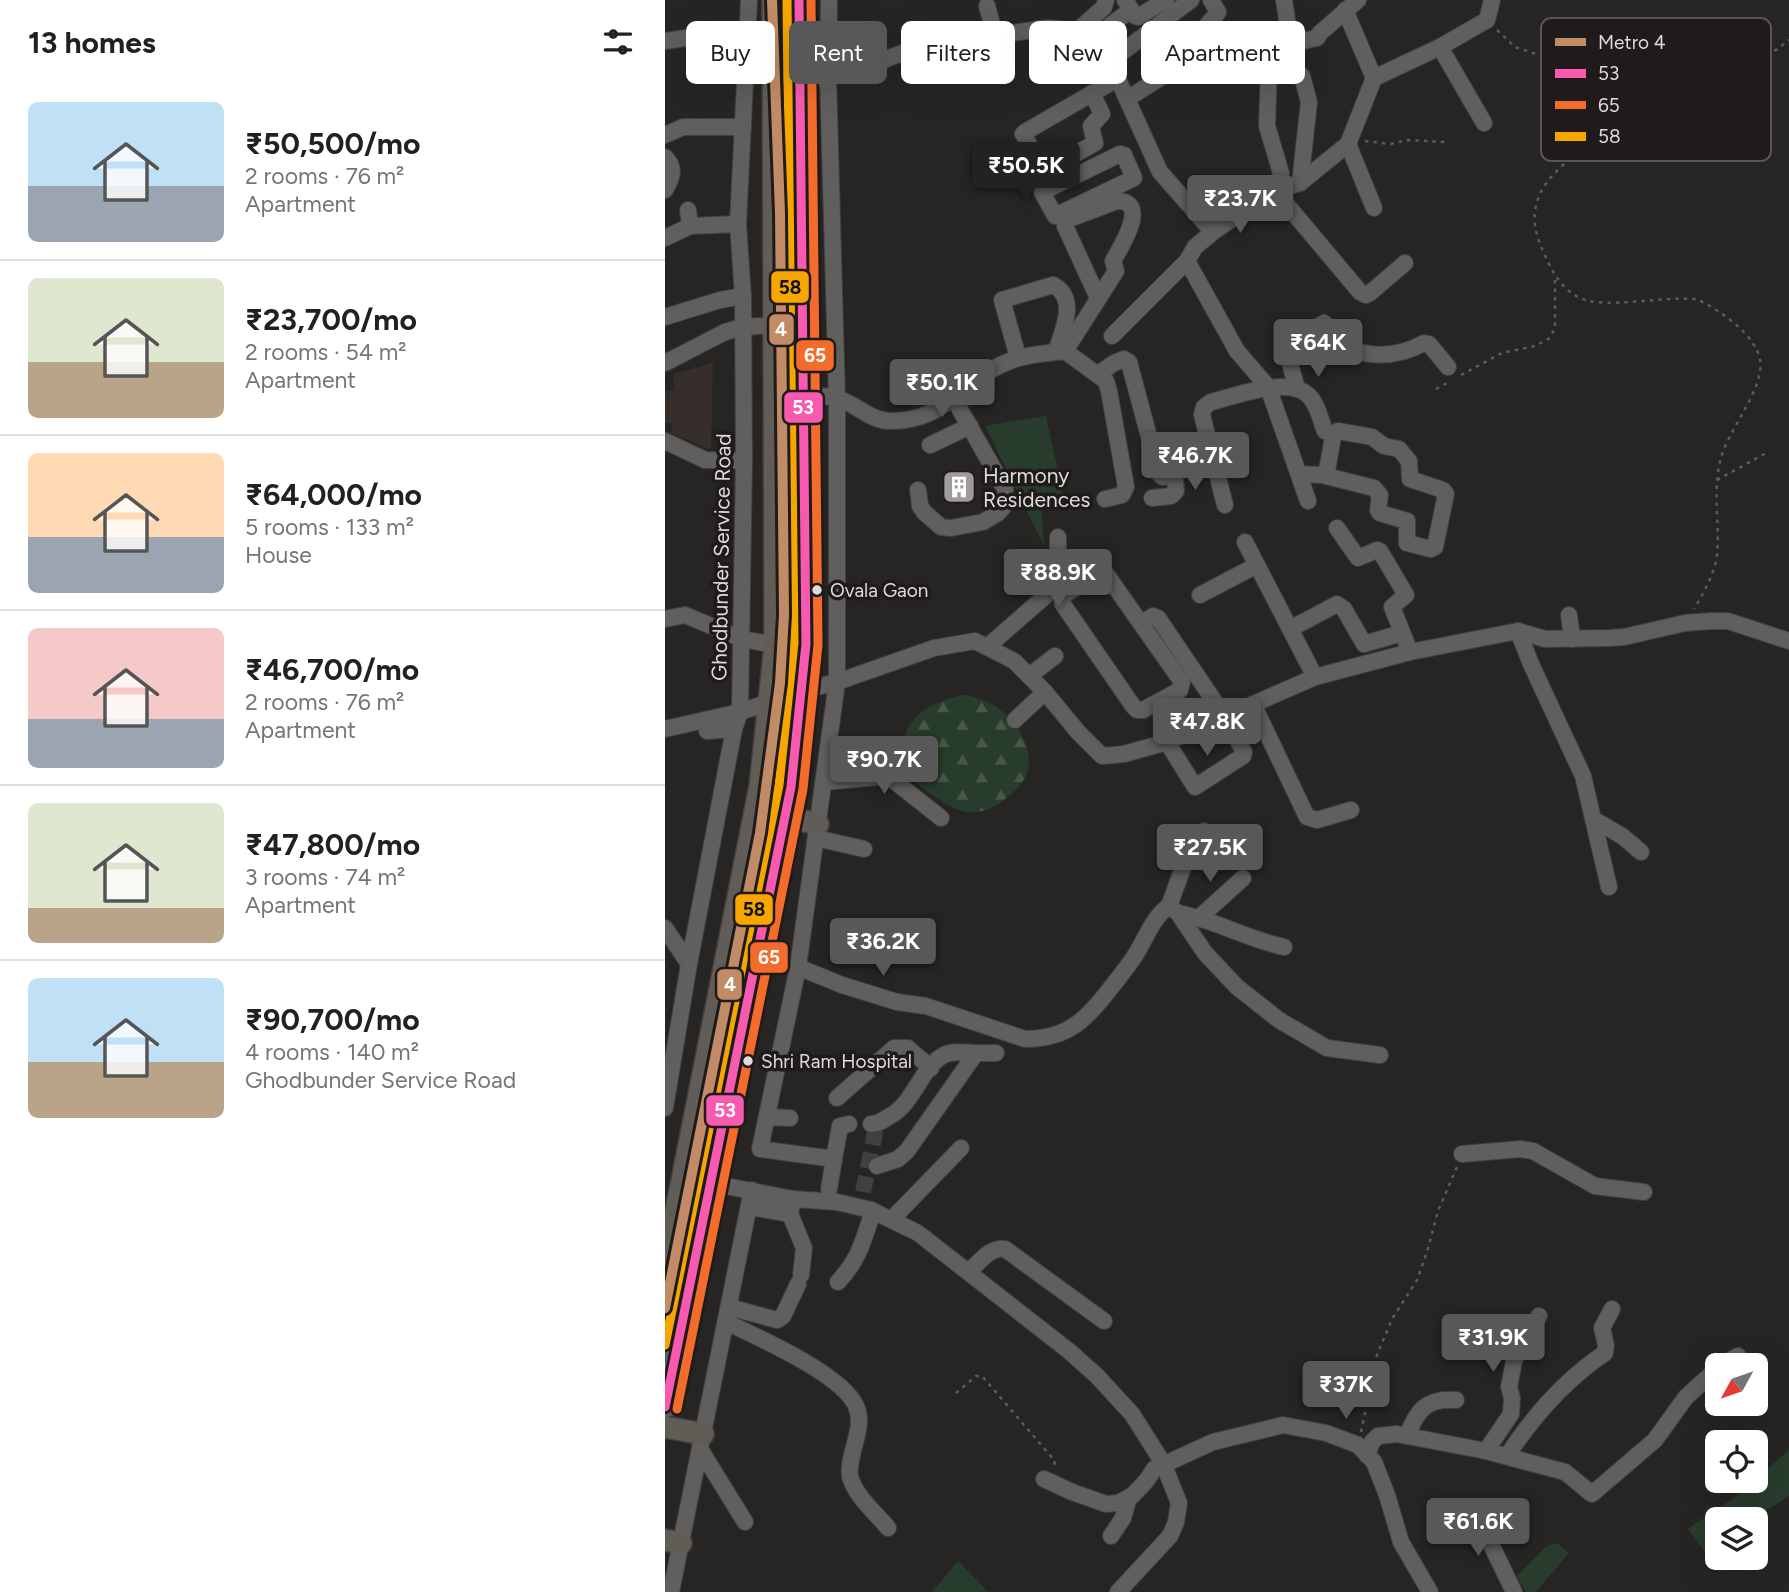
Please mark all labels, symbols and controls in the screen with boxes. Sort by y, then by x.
legend [1541,18,1771,161]
chip: Buy [686,21,775,84]
chip: Rent [789,21,887,84]
chip: Filters [901,21,1015,84]
chip: New [1029,21,1127,84]
chip: Apartment [1141,21,1305,84]
icon: filters [599,23,637,61]
text: 13 homes [28,24,156,61]
text: Metro 4 [1598,31,1666,54]
text: 53 [1598,62,1619,85]
text: 65 [1598,94,1620,117]
text: ₹50,500/mo [245,125,420,162]
text: 58 [1598,125,1621,148]
icon: home [84,130,168,214]
pin: ₹50.5K [969,142,1083,202]
text: ₹50.5K [988,151,1064,179]
text: 2 rooms · 76 m² [245,162,404,190]
pin: ₹23.7K [1183,176,1297,235]
text: ₹23.7K [1203,184,1277,212]
text: Apartment [245,190,356,218]
line badge: 58 [770,270,810,304]
text: 58 [779,276,801,299]
text: ₹23,700/mo [245,301,417,338]
icon: home [84,306,168,390]
line badge: 4 [768,313,795,346]
text: 4 [775,318,787,341]
pin: ₹64K [1277,320,1359,379]
text: ₹64K [1289,328,1347,356]
text: 2 rooms · 54 m² [245,338,407,366]
line badge: 65 [795,339,835,372]
text: 65 [804,344,826,367]
pin: ₹50.1K [885,360,999,419]
text: Apartment [245,366,356,394]
text: ₹50.1K [906,368,978,396]
line badge: 53 [783,391,824,424]
text: 53 [792,396,814,419]
street label: Ghodbunder Service Road [706,433,736,681]
pin: ₹46.7K [1138,433,1252,492]
text: ₹46.7K [1157,441,1233,469]
place label: Harmony Residences [983,463,1090,512]
building icon: Harmony Residences [940,468,978,506]
text: ₹64,000/mo [245,476,422,513]
icon: home [84,481,168,565]
text: 5 rooms · 133 m² [245,513,414,541]
text: House [245,541,312,569]
pin: ₹88.9K [1001,550,1115,609]
text: ₹88.9K [1020,558,1096,586]
place label: Ovala Gaon [830,579,928,602]
marker: Ovala Gaon [810,583,824,597]
text: ₹46,700/mo [245,651,419,688]
icon: home [84,656,168,740]
text: 2 rooms · 76 m² [245,688,404,716]
pin: ₹47.8K [1150,698,1264,758]
text: ₹47.8K [1169,707,1245,735]
text: Apartment [245,716,356,744]
pin: ₹90.7K [827,736,941,796]
text: ₹90.7K [846,745,922,773]
pin: ₹27.5K [1153,824,1267,884]
text: ₹47,800/mo [245,826,420,863]
icon: home [84,831,168,915]
text: ₹27.5K [1173,833,1247,861]
text: 3 rooms · 74 m² [245,863,405,891]
text: Apartment [245,891,356,919]
line badge: 58 [734,893,774,926]
text: 58 [743,898,765,921]
pin: ₹36.2K [826,918,940,978]
text: ₹36.2K [846,927,920,955]
line badge: 65 [749,941,789,974]
text: 65 [758,946,780,969]
line badge: 4 [716,968,743,1001]
text: 4 [724,973,736,996]
text: ₹90,700/mo [245,1001,420,1038]
icon: home [84,1006,168,1090]
text: 4 rooms · 140 m² [245,1038,419,1066]
place label: Shri Ram Hospital [761,1050,912,1073]
marker: Shri Ram Hospital [741,1054,755,1068]
text: Ghodbunder Service Road [245,1066,516,1094]
line badge: 53 [705,1094,745,1127]
text: 53 [714,1099,736,1122]
pin: ₹31.9K [1436,1314,1550,1374]
text: ₹31.9K [1458,1323,1528,1351]
north arrow [1705,1353,1767,1416]
map controls [1705,1353,1768,1570]
pin: ₹37K [1305,1362,1387,1421]
text: ₹37K [1319,1370,1373,1398]
button: locate [1705,1430,1768,1493]
pin: ₹61.6K [1421,1498,1535,1558]
text: ₹61.6K [1442,1507,1514,1535]
button: layers [1705,1507,1768,1570]

